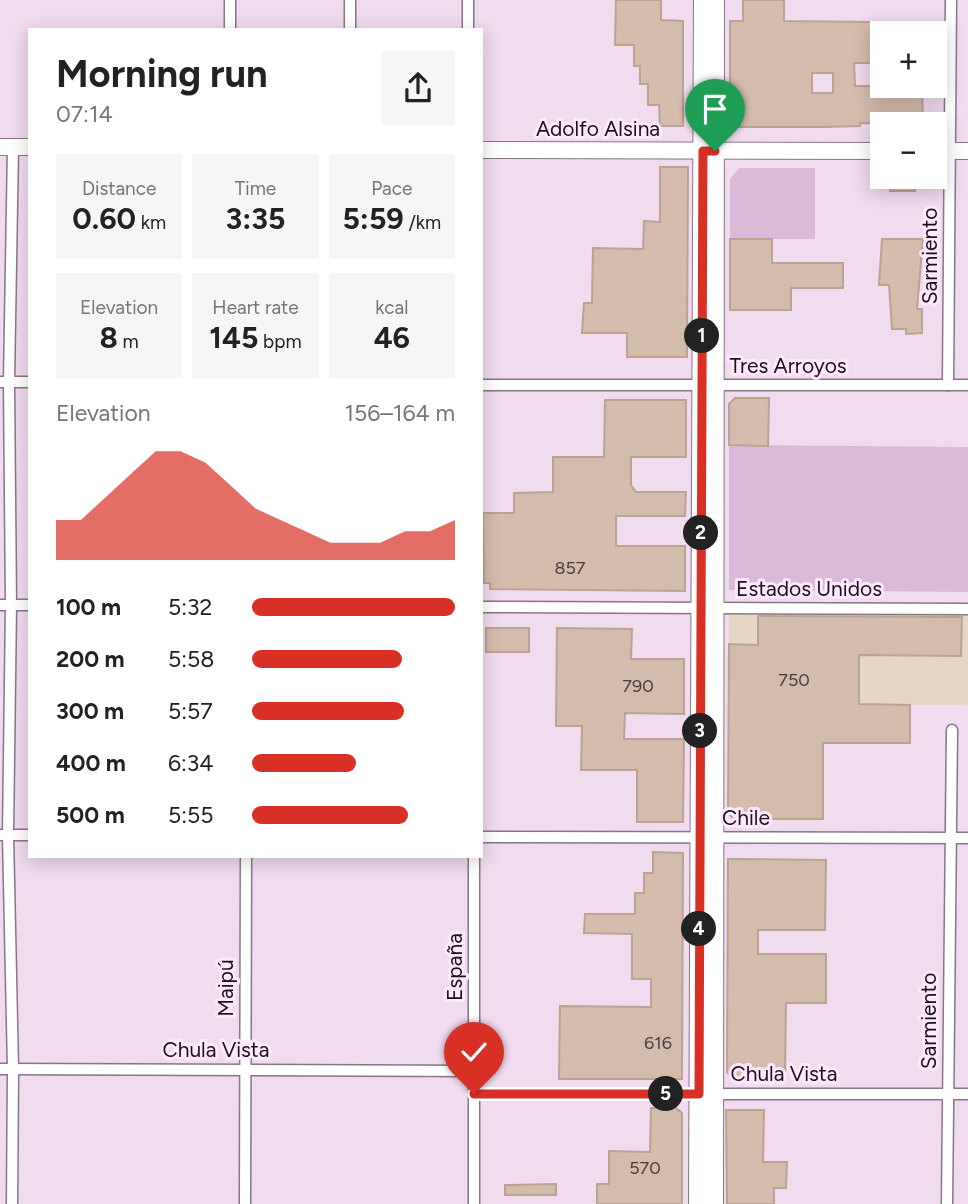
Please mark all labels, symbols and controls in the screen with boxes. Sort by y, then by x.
map controls [870,21,947,189]
button: + [870,21,947,98]
text: Morning run [56,51,268,97]
button: share [381,51,455,125]
pin [685,79,745,151]
icon: arrive [696,90,734,128]
text: 07:14 [56,100,113,128]
button: − [870,112,947,189]
street label: Adolfo Alsina [536,116,660,141]
text: Distance [82,177,156,200]
text: Time [235,177,276,200]
text: Pace [371,177,412,200]
text: 0.60 [72,200,136,237]
text: 3:35 [226,200,285,237]
text: 5:59 [342,200,404,237]
street label: Sarmiento [917,208,942,304]
text: km [136,211,166,234]
text: /km [404,211,441,234]
text: Elevation [80,296,158,319]
text: Heart rate [212,296,299,319]
text: kcal [375,296,408,319]
pin: 1 [684,318,720,354]
text: 8 [100,319,118,356]
text: 145 [209,319,258,356]
text: 46 [374,319,410,356]
text: 1 [697,324,706,347]
text: m [118,330,139,353]
text: bpm [258,330,302,353]
street label: Tres Arroyos [729,353,847,378]
text: Elevation [56,399,151,427]
text: 156–164 m [345,399,455,427]
pin: 2 [684,516,718,550]
text: 2 [695,521,706,544]
house number: 857 [554,557,586,579]
street label: Estados Unidos [736,576,882,601]
text: 100 m [56,593,121,621]
text: 5:32 [168,593,212,621]
text: 200 m [56,645,125,673]
text: 5:58 [168,645,214,673]
house number: 750 [778,669,810,691]
house number: 790 [622,675,654,697]
text: 300 m [56,697,124,725]
text: 5:57 [168,697,213,725]
pin: 3 [682,714,718,748]
text: 3 [694,719,705,742]
text: 400 m [56,749,126,777]
text: 6:34 [168,749,214,777]
text: 500 m [56,801,125,829]
text: 5:55 [168,801,214,829]
street label: Chile [722,805,770,830]
pin: 4 [682,912,716,946]
text: 4 [692,917,705,940]
street label: España [442,933,467,1001]
street label: Maipú [213,959,238,1017]
street label: Sarmiento [916,973,941,1069]
pin [444,1022,504,1094]
house number: 616 [644,1032,672,1054]
icon: check [455,1033,493,1071]
street label: Chula Vista [163,1037,269,1062]
street label: Chula Vista [731,1061,837,1086]
pin: 5 [648,1076,684,1112]
text: 5 [660,1082,671,1105]
house number: 570 [629,1157,661,1179]

